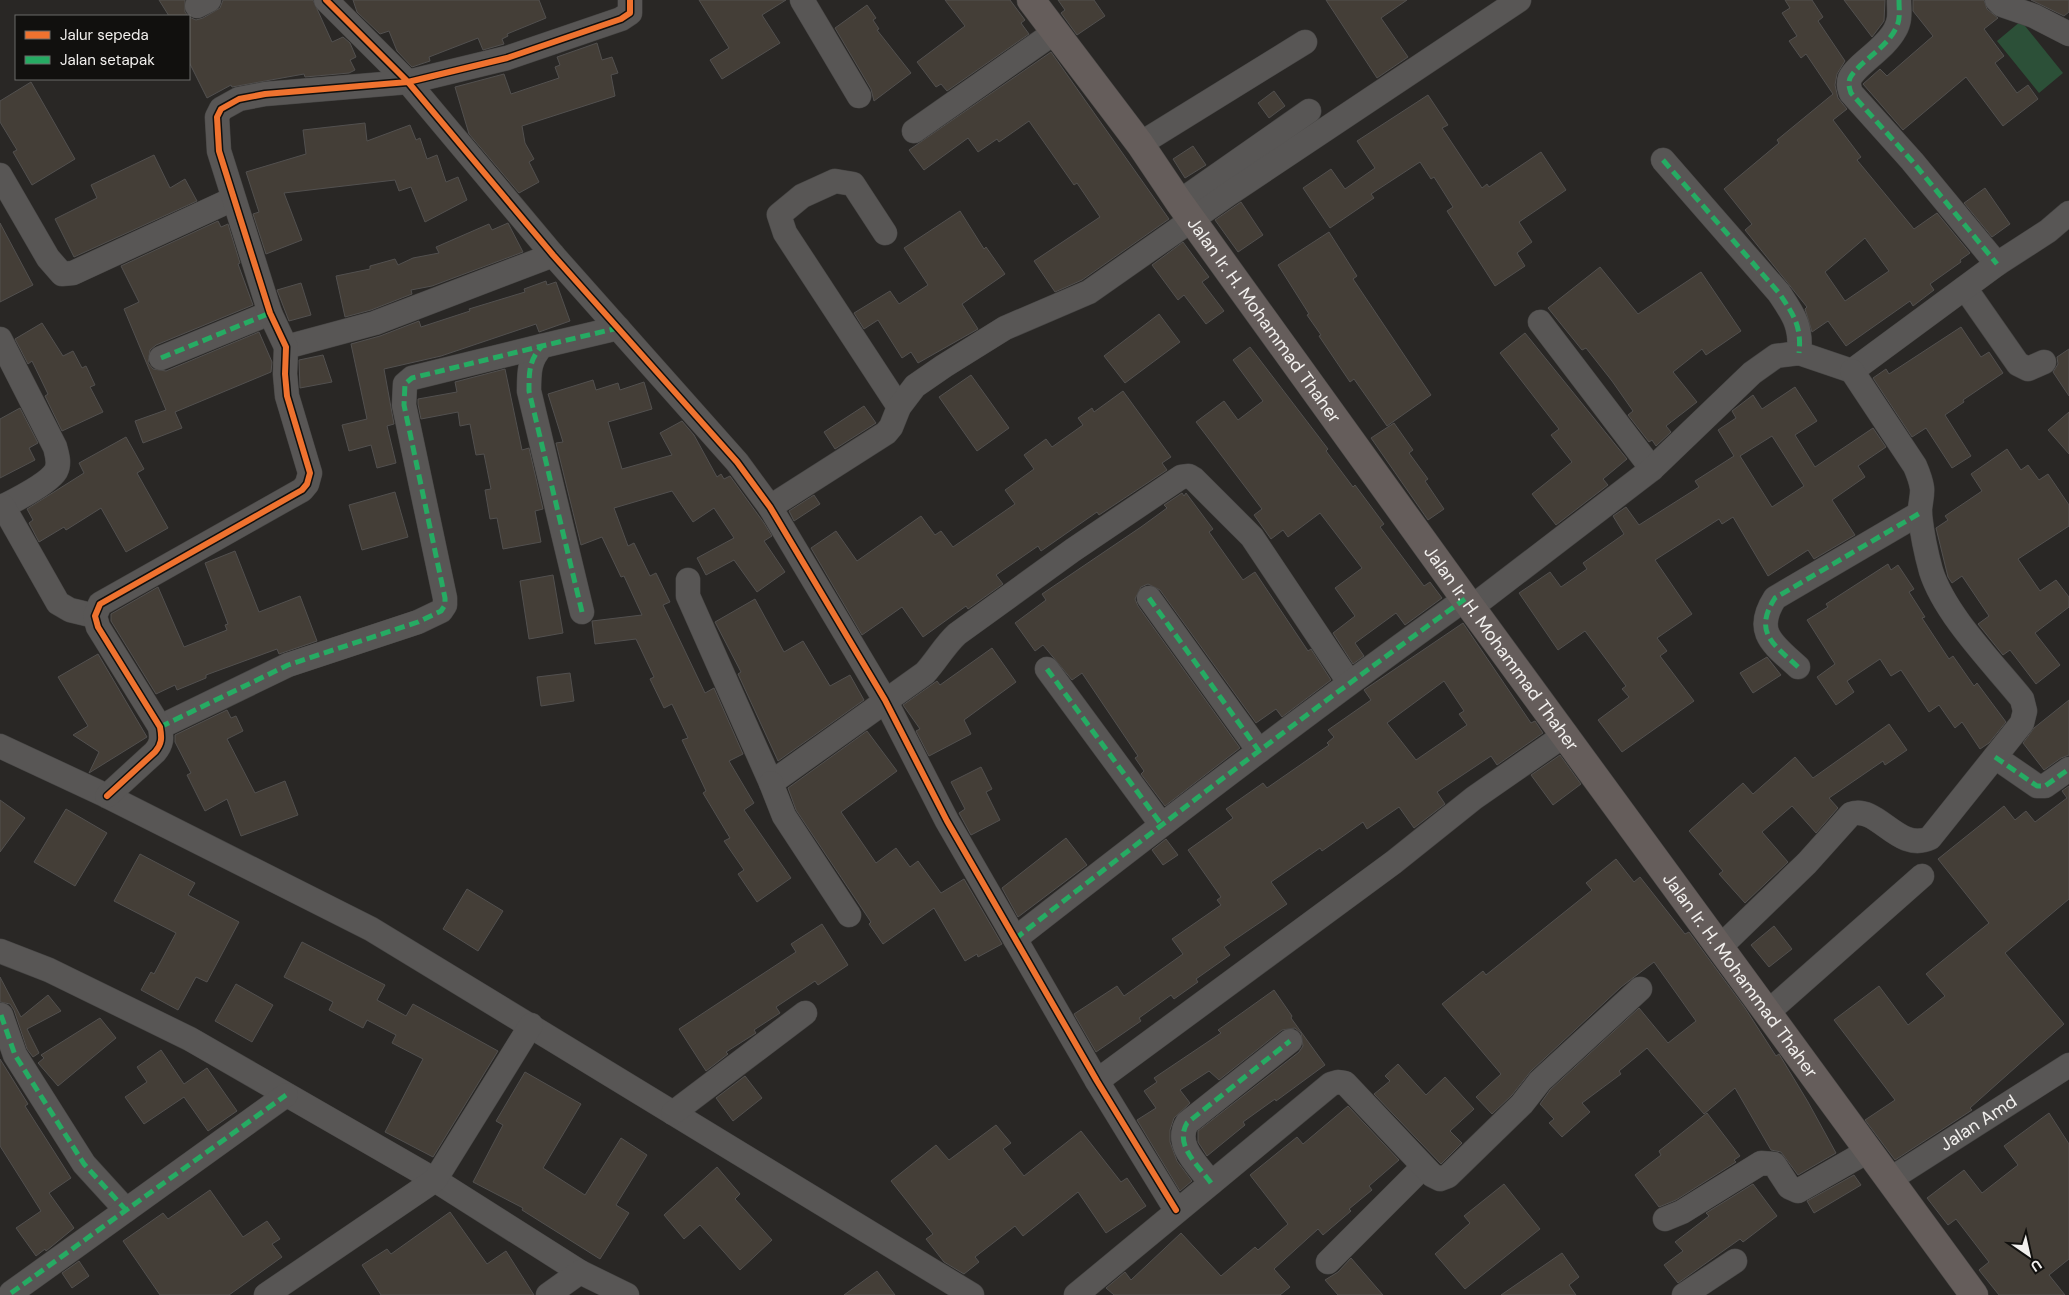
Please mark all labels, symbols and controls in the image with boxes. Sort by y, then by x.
legend [15,15,190,80]
text: Jalur sepeda [60,25,149,45]
text: Jalan setapak [60,50,155,70]
street label: Jalan Ir. H. Mohammad Thaher [1182,212,1347,428]
street label: Jalan Ir. H. Mohammad Thaher [1418,541,1584,756]
street label: Jalan Ir. H. Mohammad Thaher [1657,868,1823,1083]
street label: Jalan Amd [1935,1089,2021,1156]
north arrow [2004,1230,2054,1280]
text: U [2027,1256,2045,1276]

